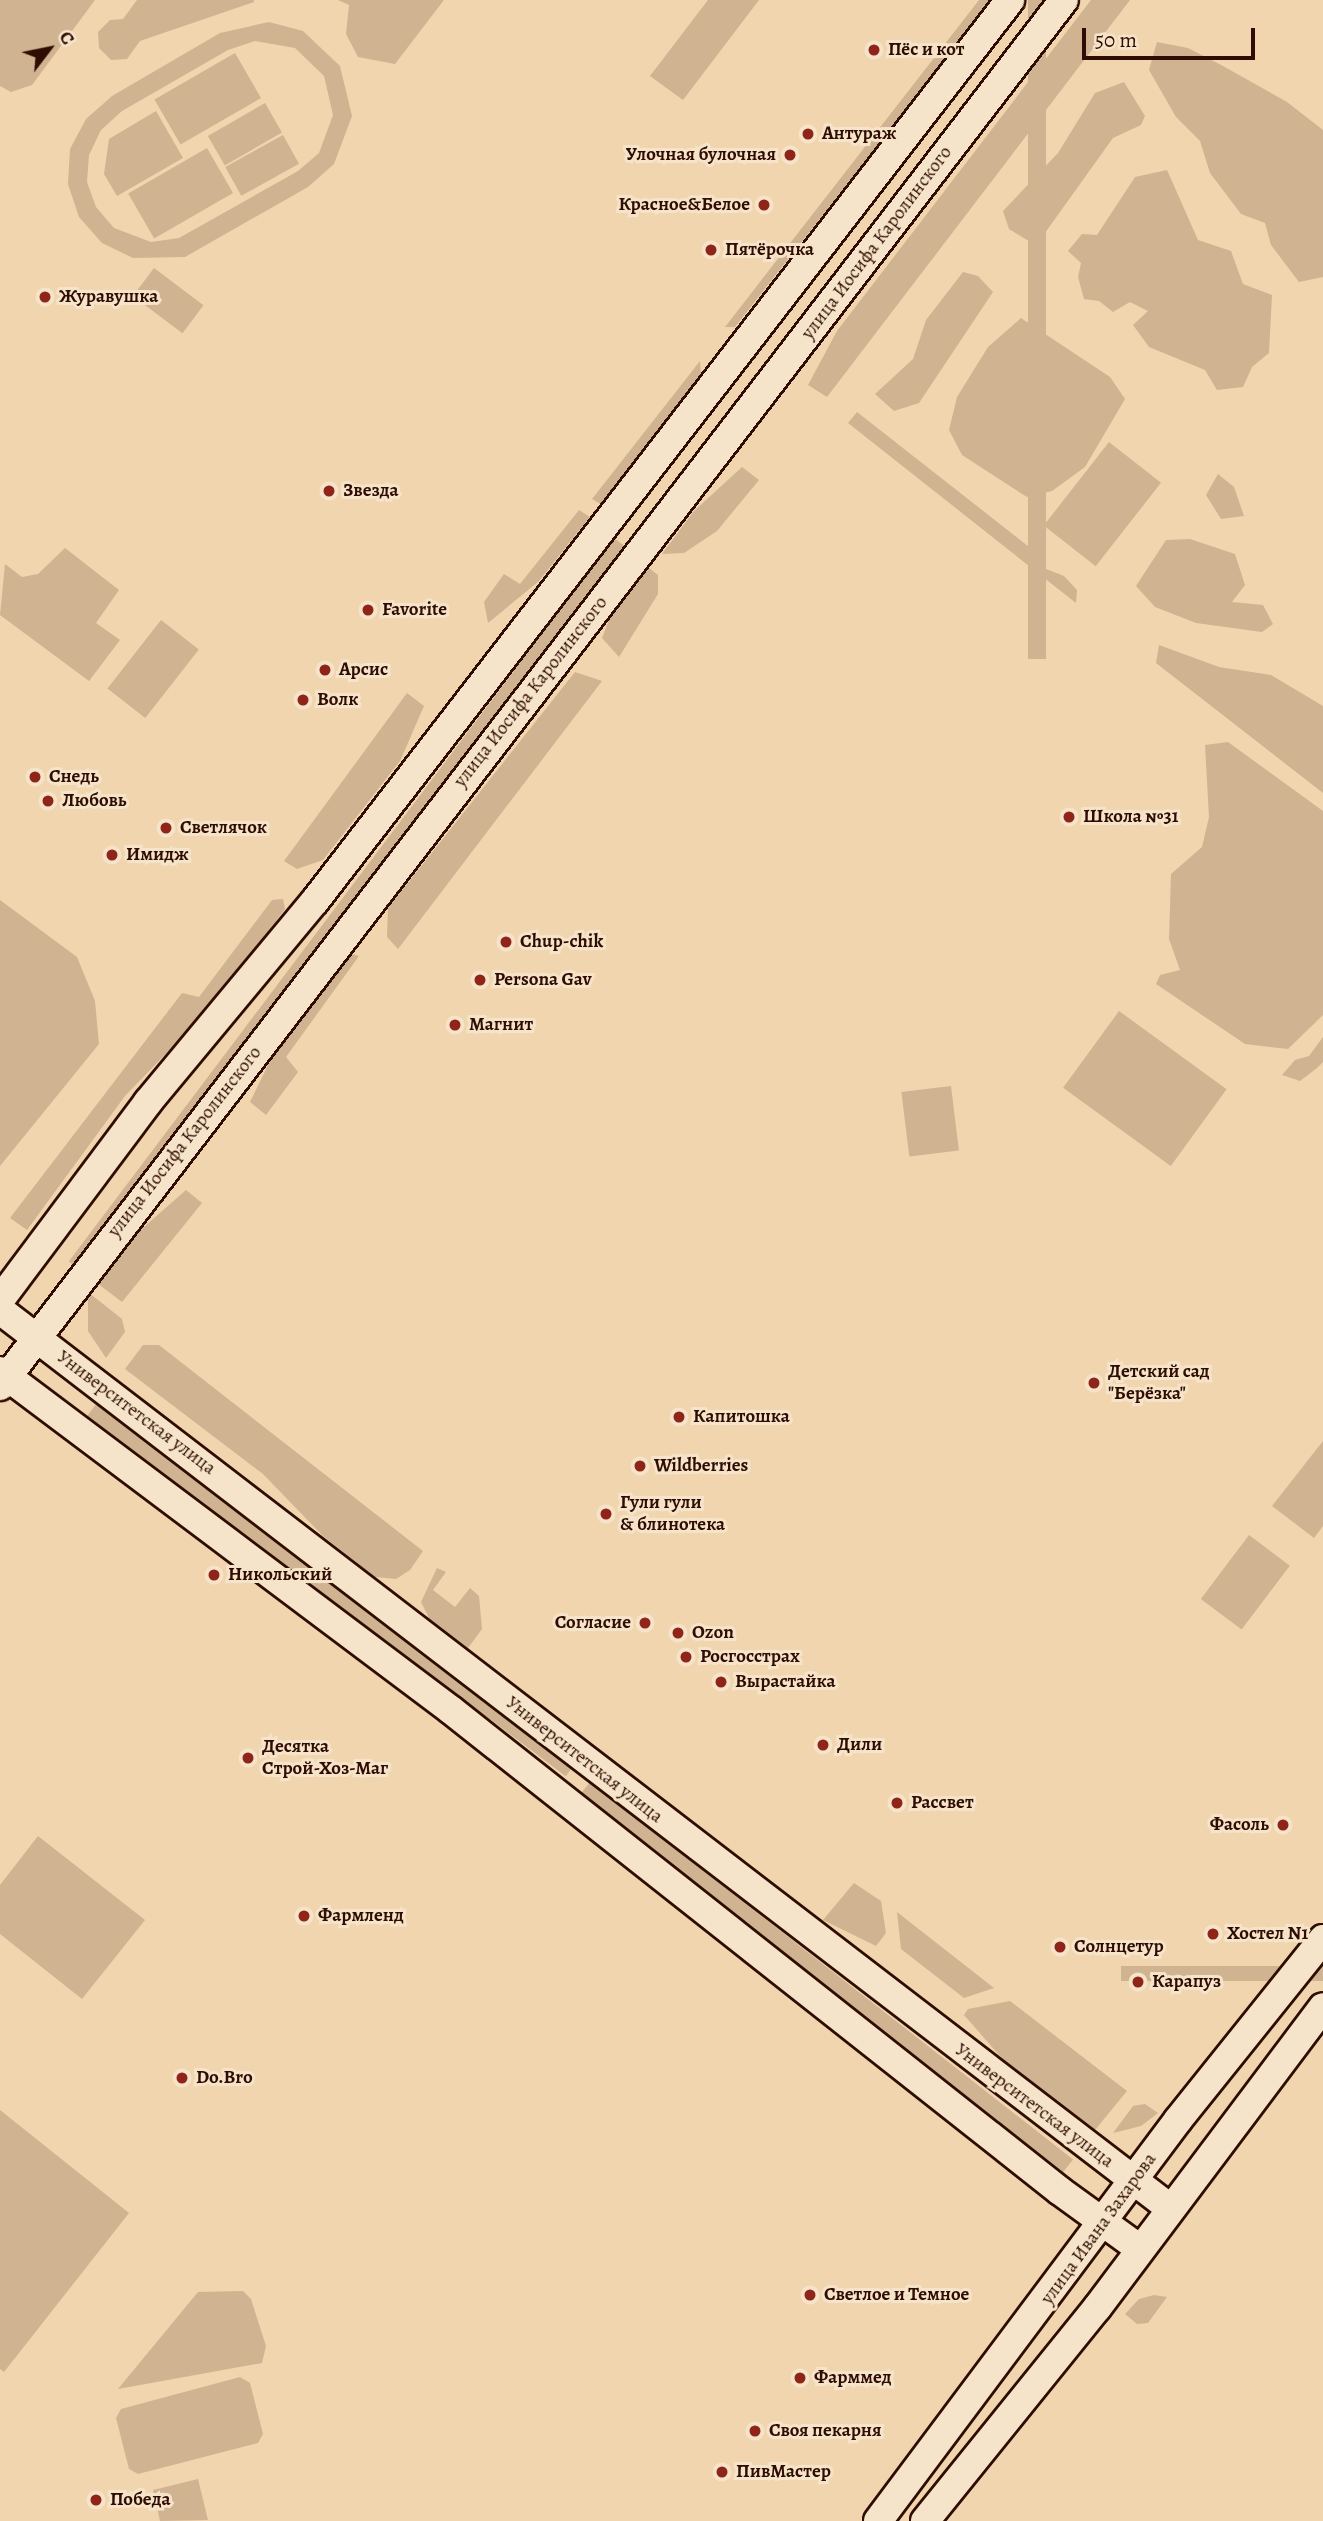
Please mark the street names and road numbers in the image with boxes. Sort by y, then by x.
street label: улица Иосифа Каролинского [797,142,957,344]
street label: улица Иосифа Каролинского [449,592,613,792]
street label: улица Иосифа Каролинского [103,1042,267,1242]
street label: Университетская улица [52,1346,220,1480]
street label: Университетская улица [501,1692,667,1828]
street label: Университетская улица [950,2039,1118,2173]
street label: улица Ивана Захарова [1036,2149,1162,2309]

